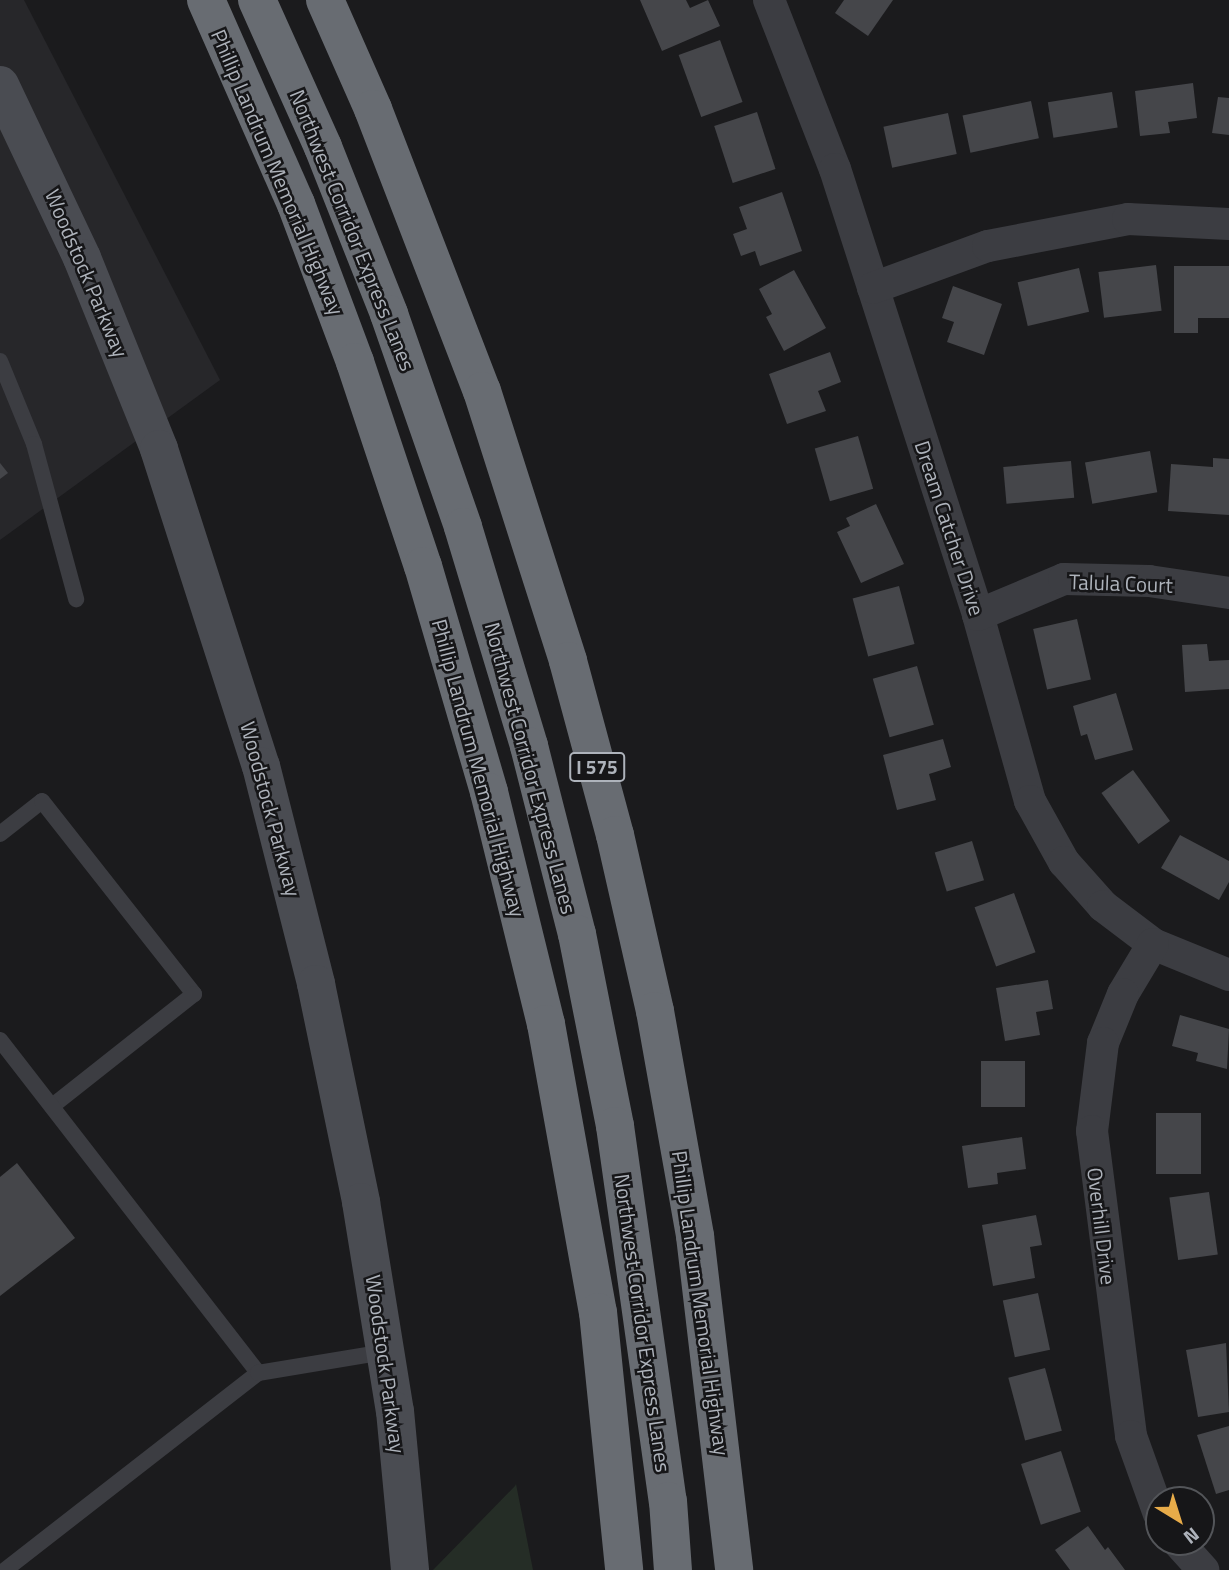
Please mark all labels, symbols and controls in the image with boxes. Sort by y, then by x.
street label: Phillip Landrum Memorial Highway [206,25,350,319]
street label: Northwest Corridor Express Lanes [285,86,421,374]
street label: Woodstock Parkway [40,185,134,361]
street label: Dream Catcher Drive [910,438,990,618]
street label: Talula Court [1069,569,1173,597]
street label: Phillip Landrum Memorial Highway [427,616,531,920]
street label: Northwest Corridor Express Lanes [480,619,582,917]
street label: Woodstock Parkway [236,719,306,899]
road number: I 575 [569,752,625,782]
street label: Phillip Landrum Memorial Highway [667,1149,735,1457]
street label: Overhill Drive [1082,1166,1122,1286]
street label: Northwest Corridor Express Lanes [610,1172,676,1474]
street label: Woodstock Parkway [361,1273,411,1455]
north arrow [1145,1486,1215,1556]
text: N [1178,1521,1206,1552]

